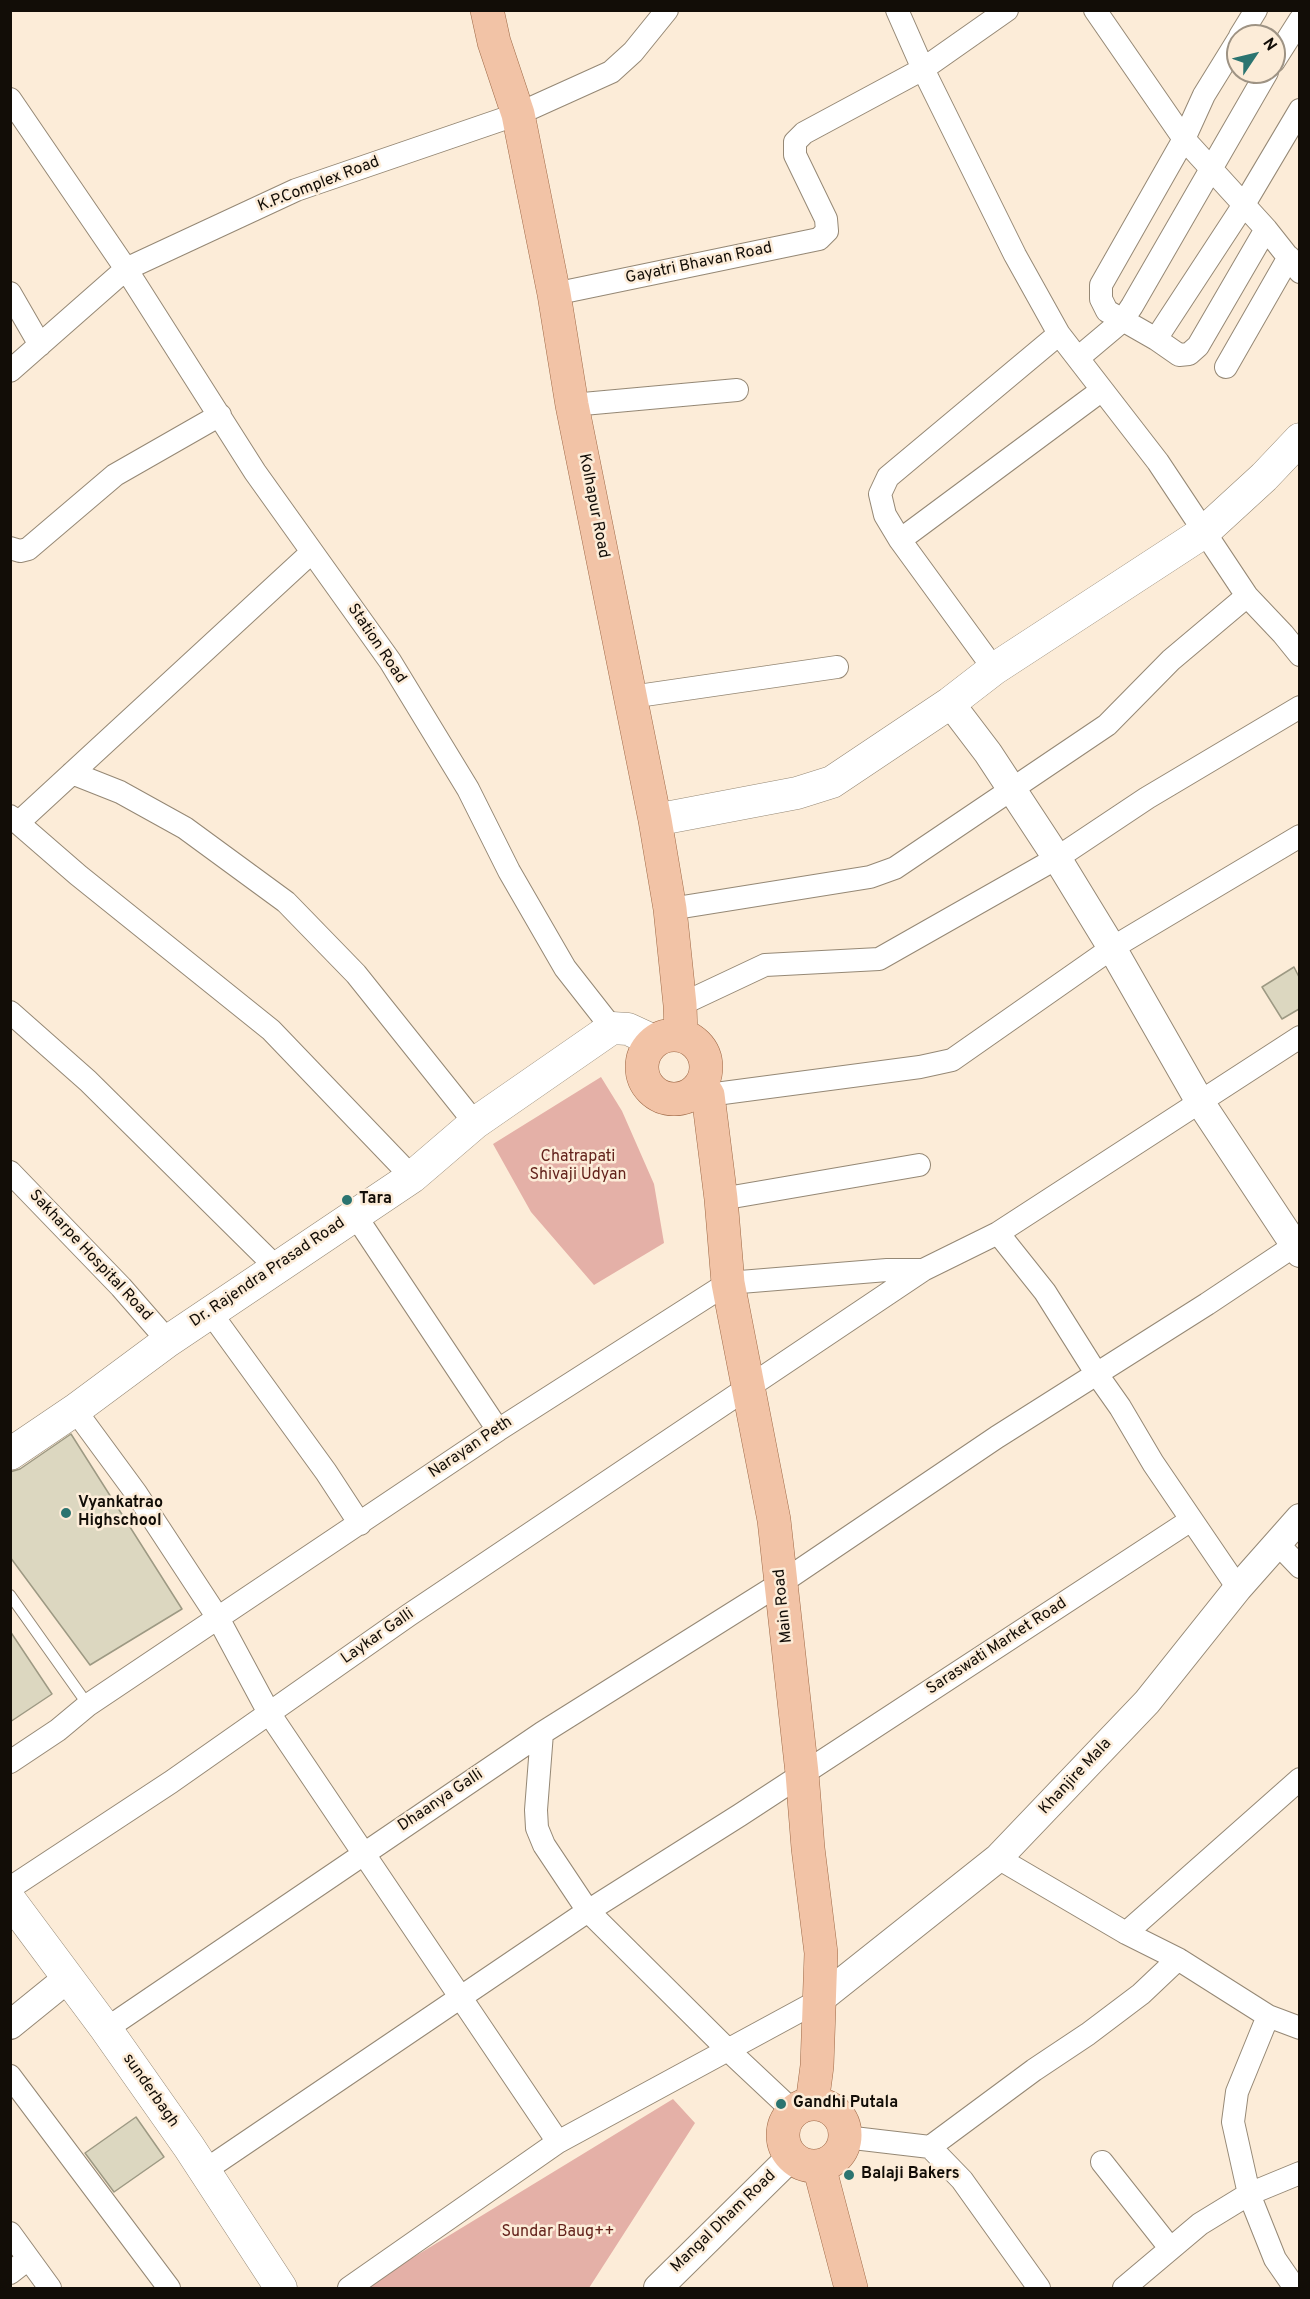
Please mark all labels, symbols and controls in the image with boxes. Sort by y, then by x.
north arrow [1226,24,1286,84]
text: N [1258,34,1281,55]
street label: K.P.Complex Road [256,153,382,217]
street label: Gayatri Bhavan Road [624,239,774,289]
street label: Kolhapur Road [573,452,613,560]
street label: Station Road [342,601,410,687]
park label: Chatrapati Shivaji Udyan [529,1148,627,1186]
street label: Sakharpe Hospital Road [24,1187,156,1325]
place label: Tara [359,1190,392,1210]
marker: Tara [340,1193,354,1207]
street label: Dr. Rajendra Prasad Road [187,1214,349,1332]
street label: Narayan Peth [426,1413,516,1483]
place label: Vyankatrao Highschool [78,1494,163,1532]
marker: Vyankatrao Highschool [59,1506,73,1520]
street label: Main Road [771,1568,797,1644]
street label: Saraswati Market Road [923,1594,1071,1700]
street label: Laykar Galli [338,1605,418,1669]
street label: Khanjire Mala [1036,1735,1116,1819]
street label: Dhaanya Galli [395,1766,487,1836]
street label: sunderbagh [118,2050,182,2132]
place label: Gandhi Putala [793,2094,898,2114]
marker: Gandhi Putala [774,2097,788,2111]
place label: Balaji Bakers [861,2165,960,2185]
street label: Mangal Dham Road [667,2167,781,2277]
marker: Balaji Bakers [842,2168,856,2182]
park label: Sundar Baug++ [501,2223,615,2243]

